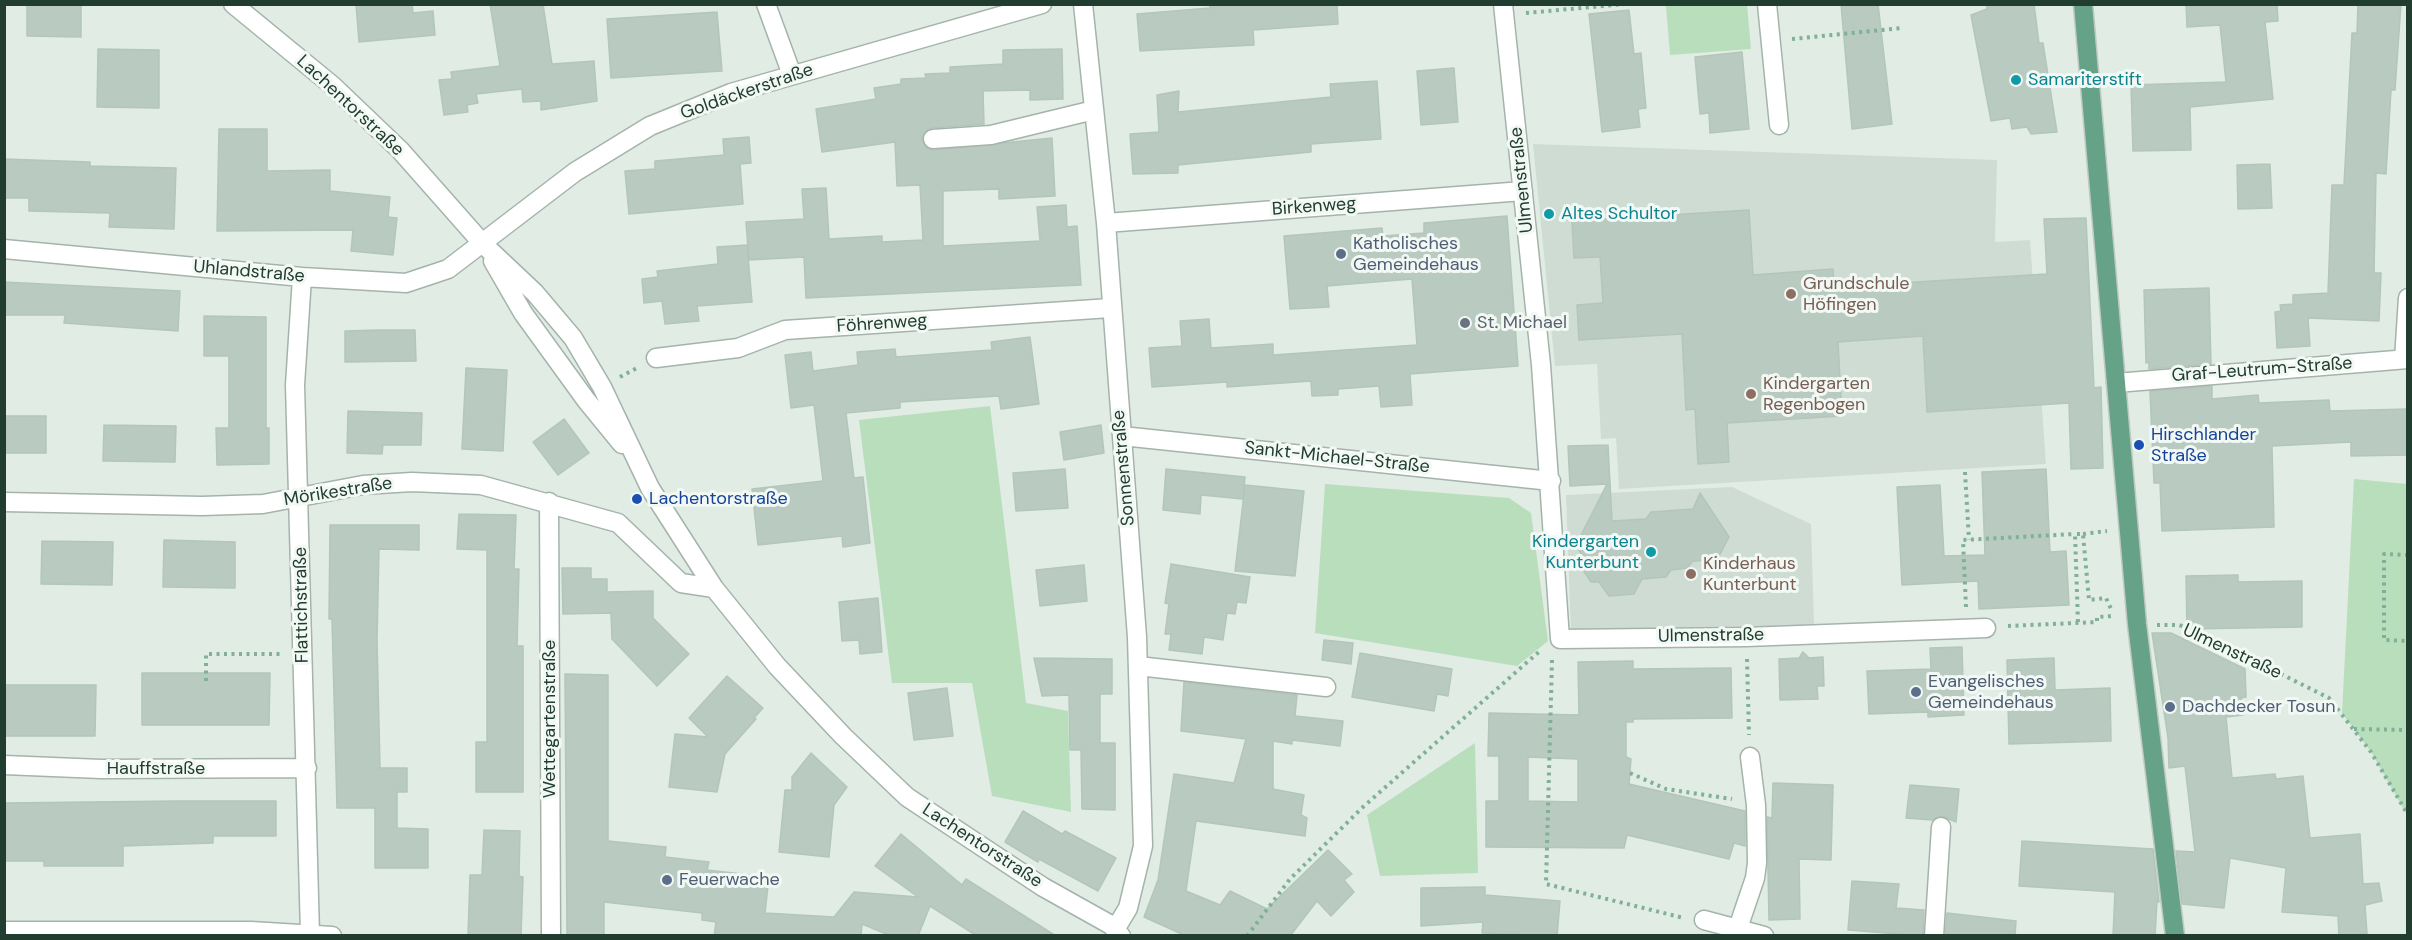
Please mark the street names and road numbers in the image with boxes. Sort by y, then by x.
street label: Lachentorstraße [292,51,408,161]
street label: Goldäckerstraße [678,59,816,125]
street label: Ulmenstraße [1506,126,1538,234]
street label: Birkenweg [1271,193,1357,221]
street label: Uhlandstraße [192,256,306,288]
street label: Föhrenweg [836,310,928,338]
street label: Graf-Leutrum-Straße [2171,353,2353,387]
street label: Sonnenstraße [1108,409,1140,527]
street label: Sankt-Michael-Straße [1243,438,1431,478]
street label: Mörikestraße [282,473,394,511]
street label: Flattichstraße [290,547,314,663]
street label: Ulmenstraße [2179,620,2285,684]
street label: Ulmenstraße [1658,624,1764,648]
street label: Wettegartenstraße [539,640,561,798]
street label: Hauffstraße [107,758,205,780]
street label: Lachentorstraße [918,799,1046,893]

